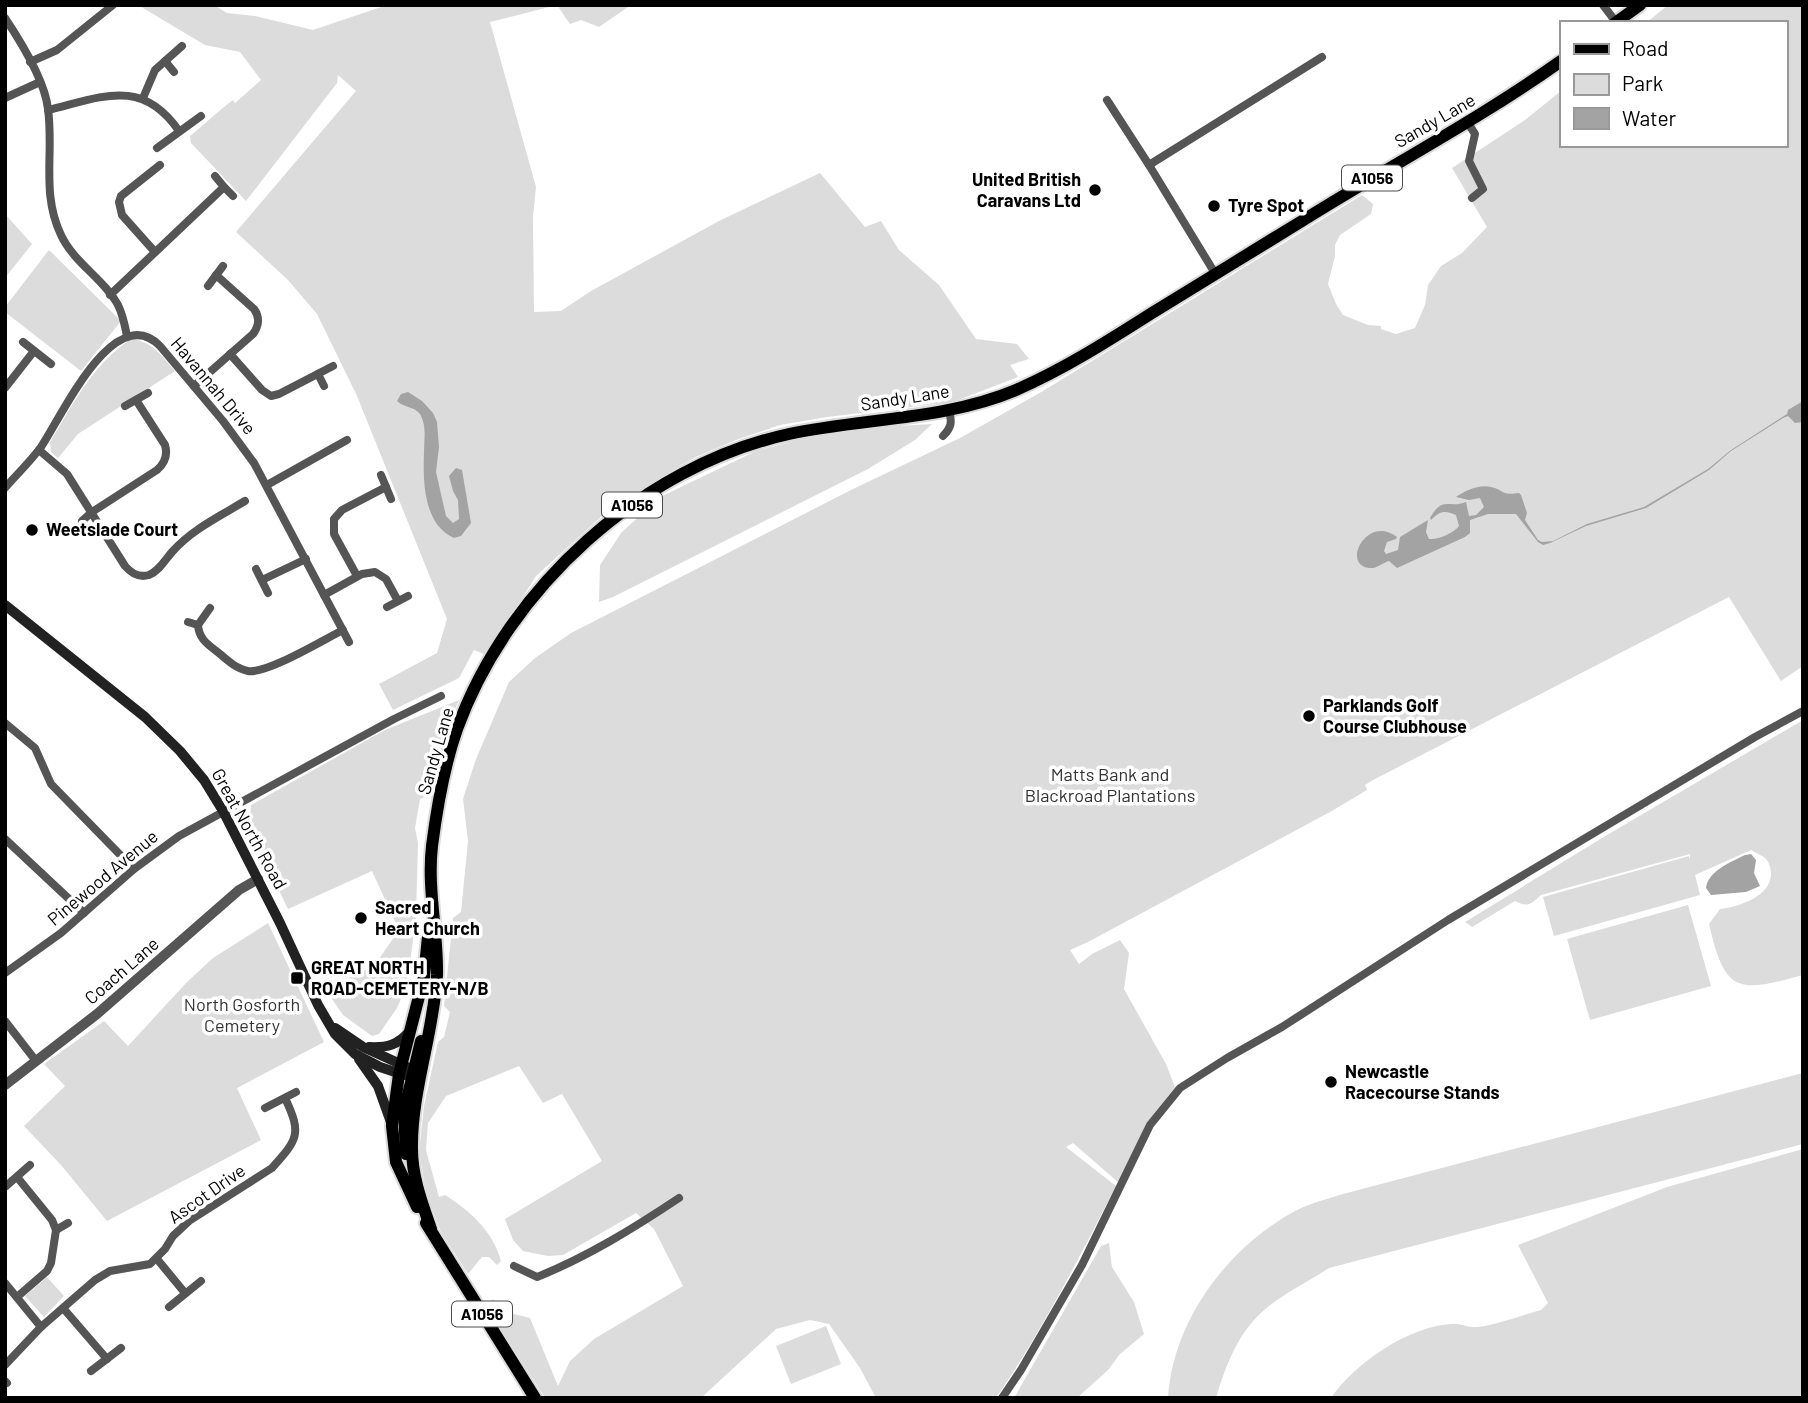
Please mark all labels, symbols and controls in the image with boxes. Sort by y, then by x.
legend [1560,21,1787,147]
text: Road [1622,35,1668,60]
text: Park [1622,70,1663,95]
street label: Sandy Lane [1390,88,1479,152]
text: Water [1622,105,1677,130]
road number: A1056 [1342,166,1402,190]
place label: United British Caravans Ltd [972,168,1081,211]
marker: United British Caravans Ltd [1087,182,1103,198]
place label: Tyre Spot [1228,194,1304,216]
marker: Tyre Spot [1206,198,1222,214]
street label: Havannah Drive [167,332,261,439]
street label: Sandy Lane [859,379,951,415]
road number: A1056 [602,492,662,518]
place label: Weetslade Court [46,518,178,540]
marker: Weetslade Court [24,522,40,538]
place label: Parklands Golf Course Clubhouse [1323,694,1467,737]
street label: Sandy Lane [412,705,458,797]
marker: Parklands Golf Course Clubhouse [1301,708,1317,724]
park label: Matts Bank and Blackroad Plantations [1025,763,1195,806]
street label: Great North Road [208,764,292,893]
street label: Pinewood Avenue [43,825,162,930]
place label: Sacred Heart Church [375,896,480,939]
marker: Sacred Heart Church [353,910,369,926]
street label: Coach Lane [80,932,163,1008]
place label: GREAT NORTH ROAD-CEMETERY-N/B [311,956,489,999]
marker: GREAT NORTH ROAD-CEMETERY-N/B [289,970,305,986]
park label: North Gosforth Cemetery [184,993,300,1036]
place label: Newcastle Racecourse Stands [1345,1060,1500,1103]
marker: Newcastle Racecourse Stands [1323,1074,1339,1090]
street label: Ascot Drive [164,1159,249,1228]
road number: A1056 [452,1302,512,1326]

